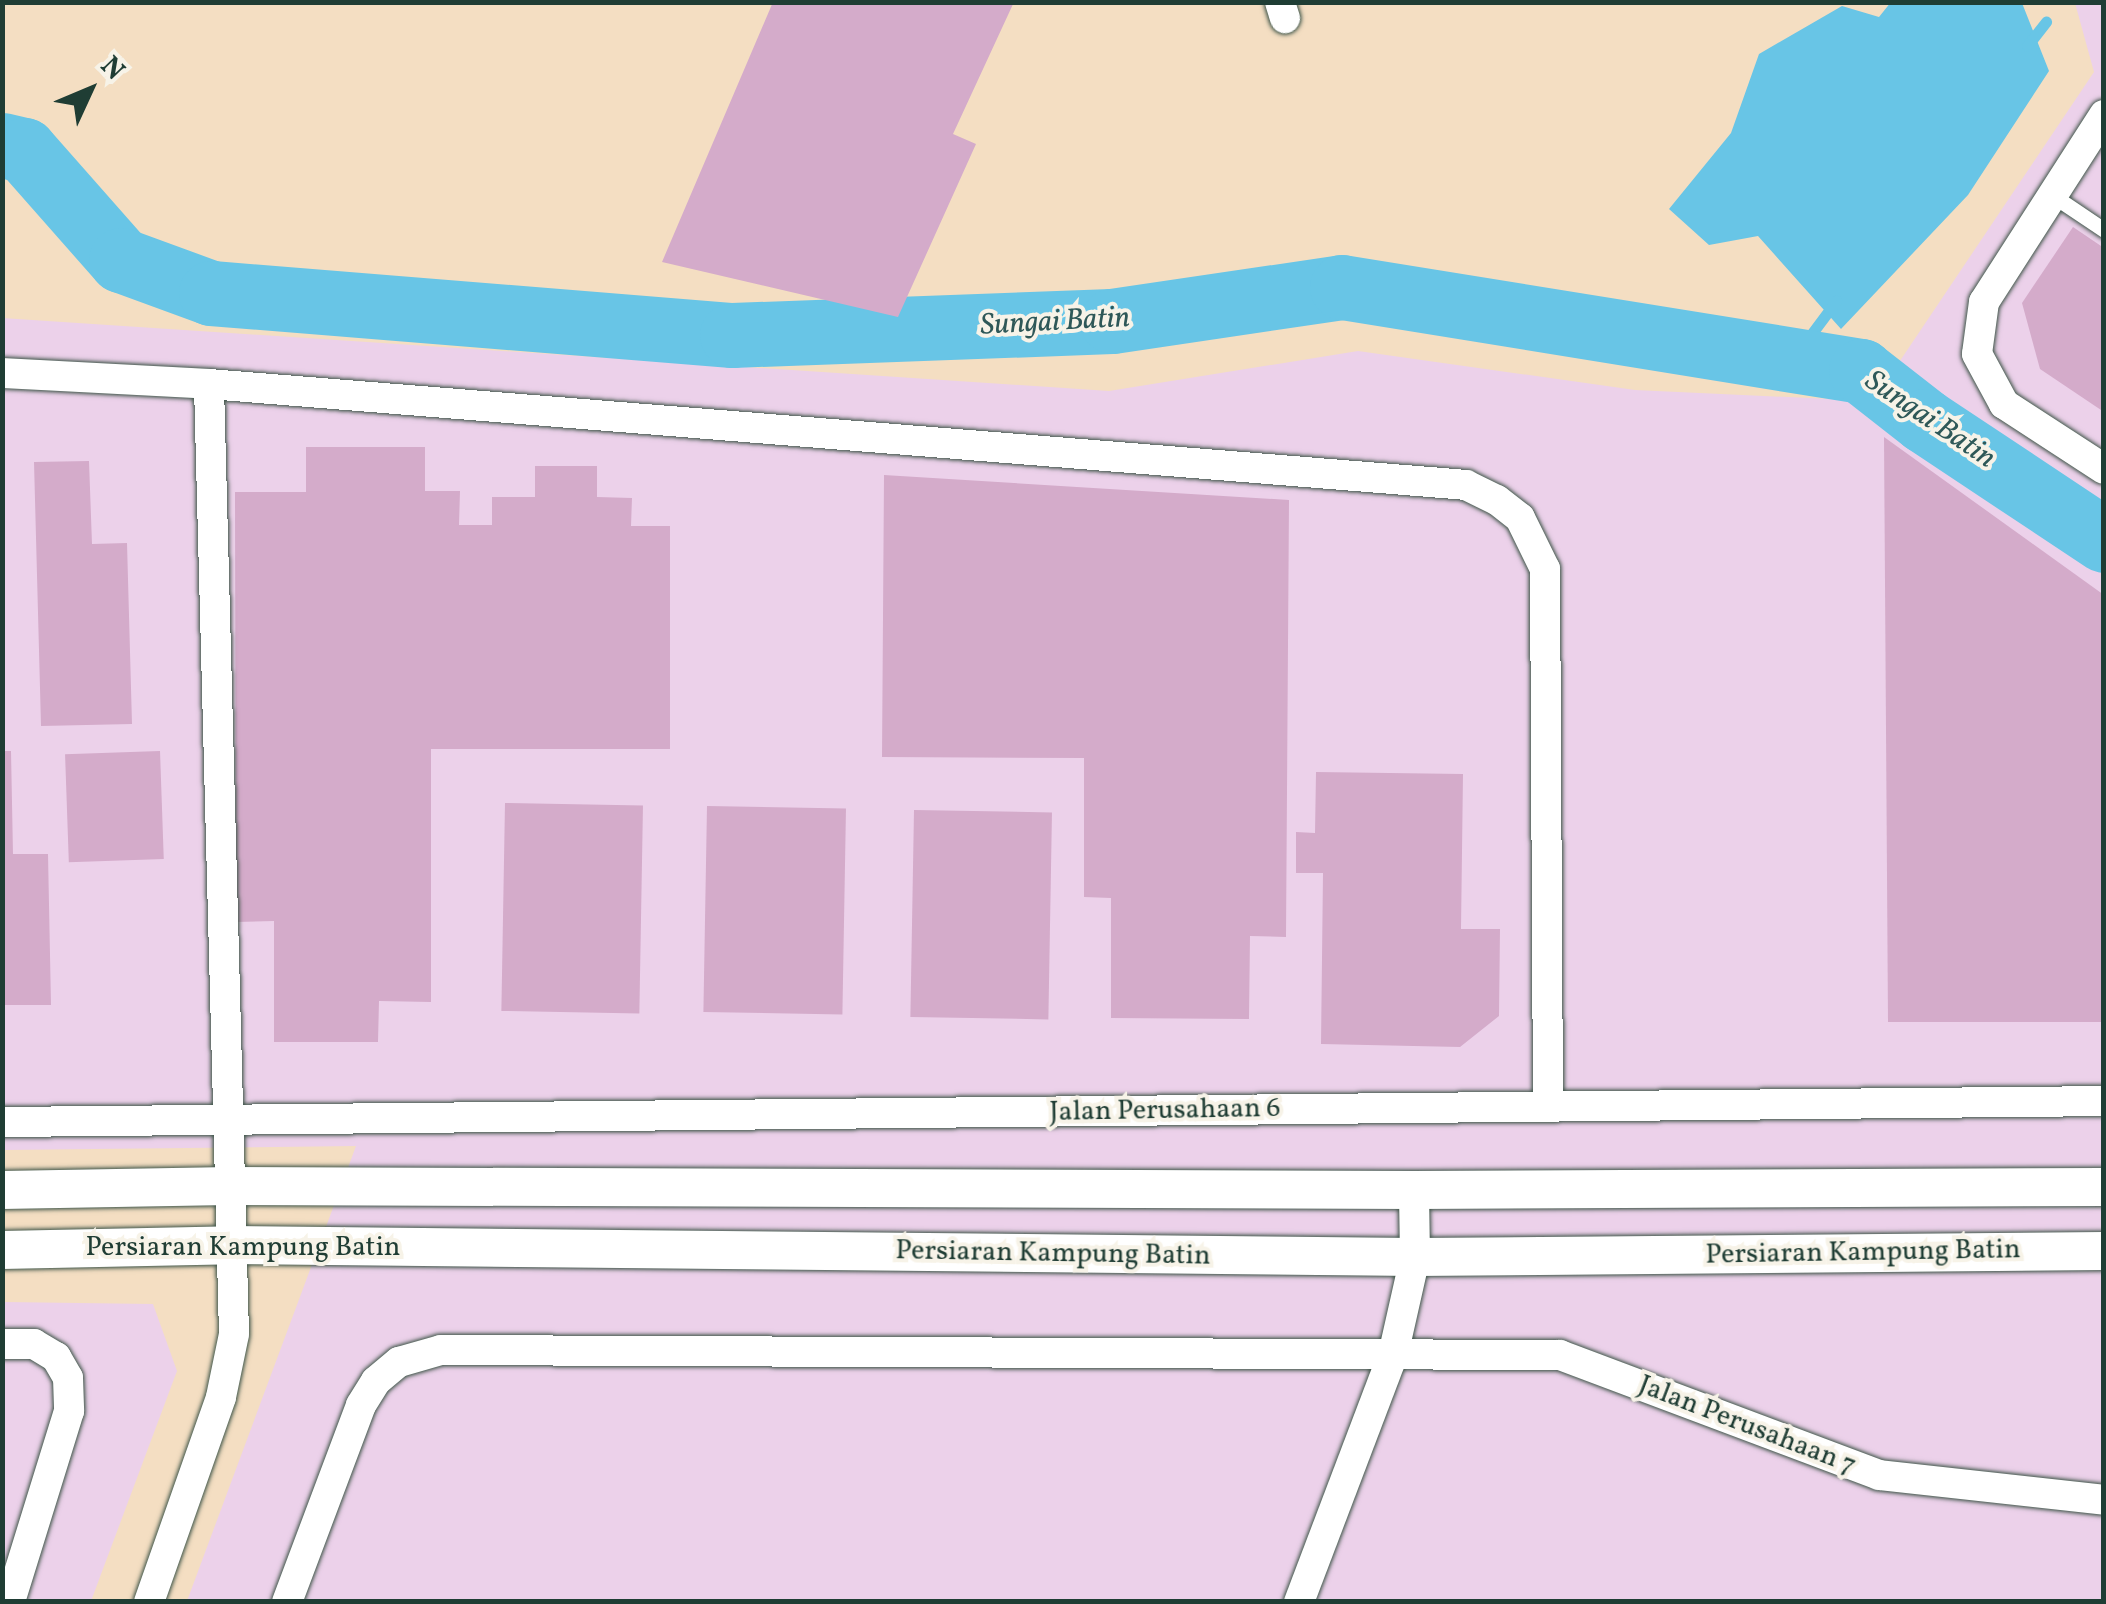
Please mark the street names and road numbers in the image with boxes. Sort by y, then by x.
street label: Jalan Perusahaan 6 [1049,1092,1281,1130]
street label: Persiaran Kampung Batin [85,1231,401,1265]
street label: Persiaran Kampung Batin [1705,1233,2021,1273]
street label: Persiaran Kampung Batin [895,1234,1211,1274]
street label: Jalan Perusahaan 7 [1633,1369,1861,1483]

